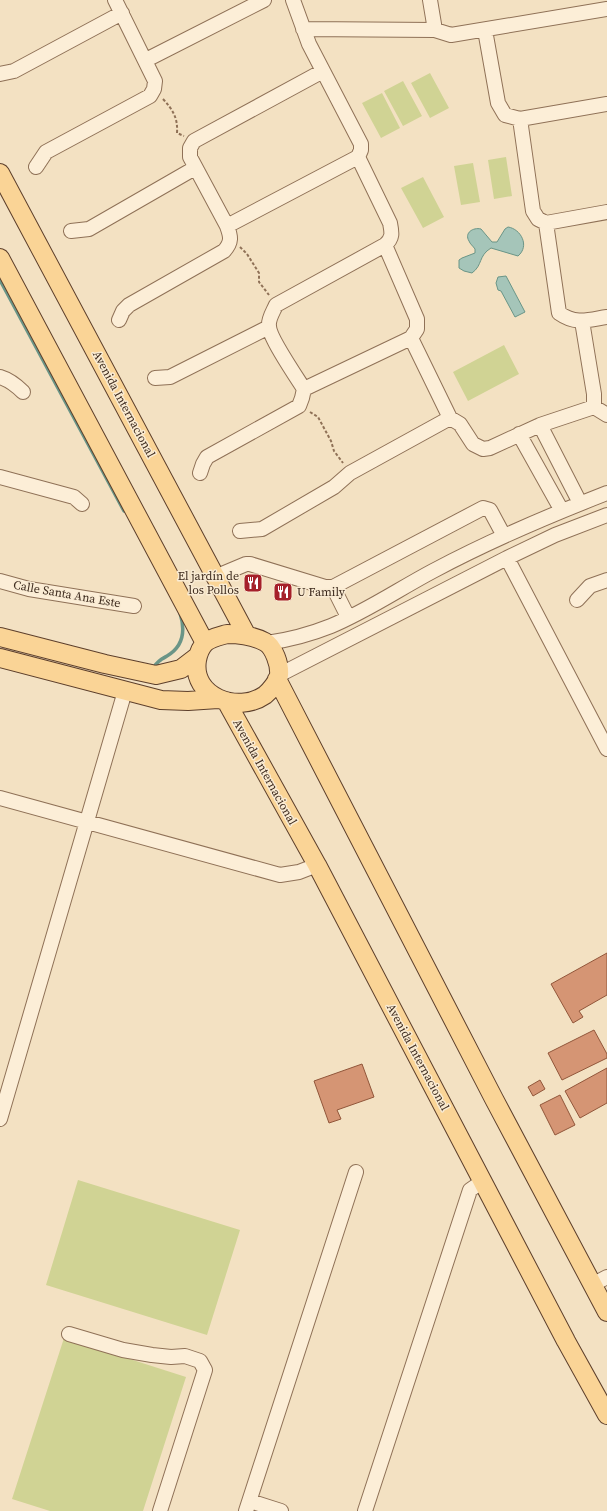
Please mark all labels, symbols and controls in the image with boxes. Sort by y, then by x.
street label: Avenida Internacional [89,348,159,461]
place label: El jardín de los Pollos [178,568,239,598]
restaurant icon: El jardín de los Pollos [242,572,264,594]
street label: Calle Santa Ana Este [12,577,122,611]
restaurant icon: U Family [272,581,294,603]
place label: U Family [297,584,346,600]
street label: Avenida Internacional [229,716,301,828]
street label: Avenida Internacional [383,1001,453,1114]

